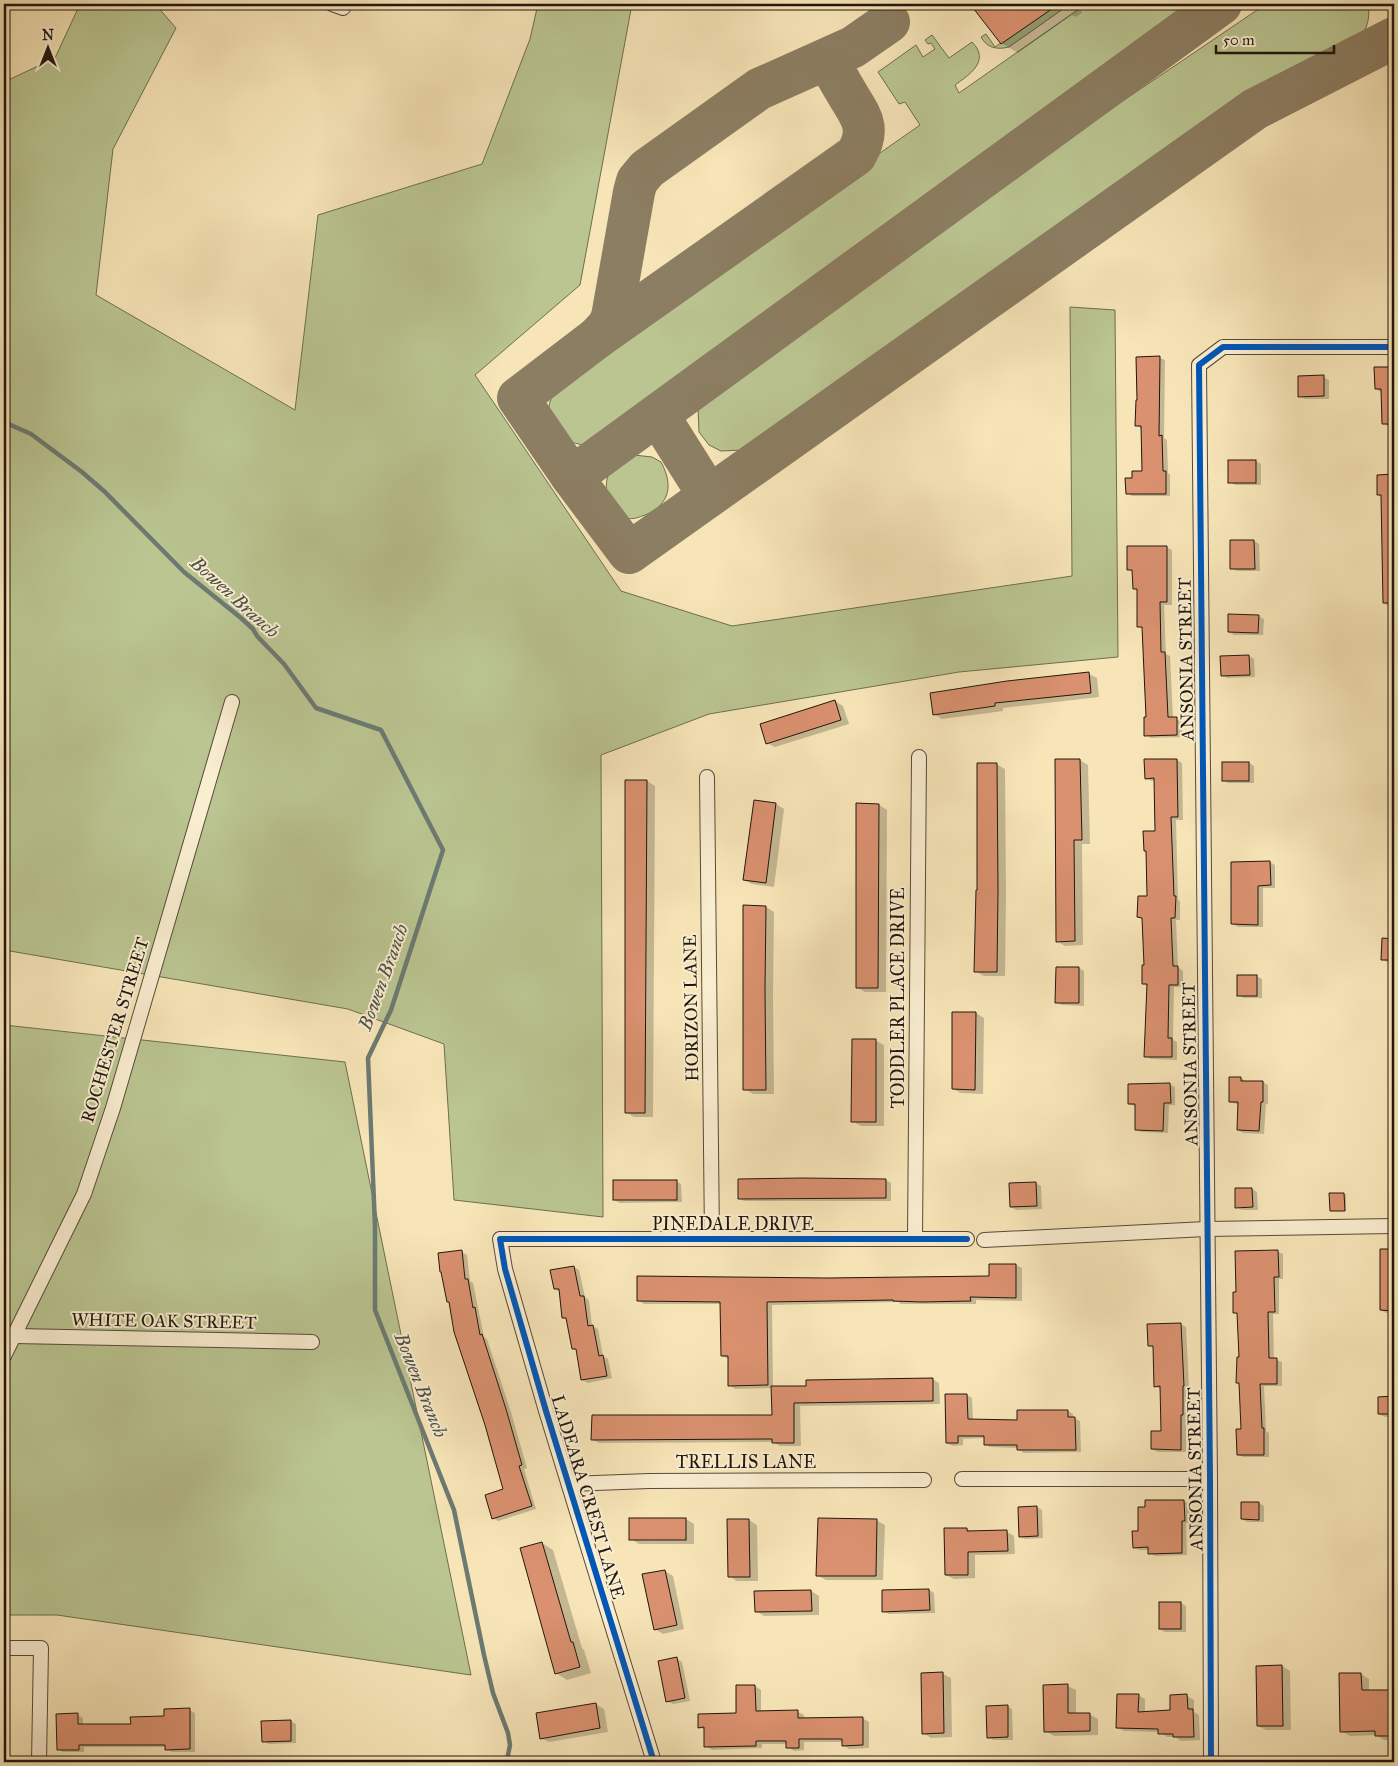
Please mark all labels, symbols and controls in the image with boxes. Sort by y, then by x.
north arrow [22,22,72,72]
scale bar [1216,22,1333,54]
text: N [42,27,54,44]
text: 50 m [1223,31,1255,49]
water label: Bowen Branch [185,551,284,643]
street label: ANSONIA STREET [1174,577,1198,742]
street label: TODDLER PLACE DRIVE [887,887,909,1109]
water label: Bowen Branch [353,921,413,1034]
street label: HORIZON LANE [679,934,703,1082]
street label: ROCHESTER STREET [76,935,154,1125]
street label: ANSONIA STREET [1178,982,1202,1147]
street label: PINEDALE DRIVE [652,1213,814,1235]
street label: WHITE OAK STREET [71,1308,257,1334]
water label: Bowen Branch [389,1328,452,1441]
street label: ANSONIA STREET [1183,1387,1207,1552]
street label: LADEARA CREST LANE [546,1392,630,1602]
street label: TRELLIS LANE [676,1451,816,1473]

